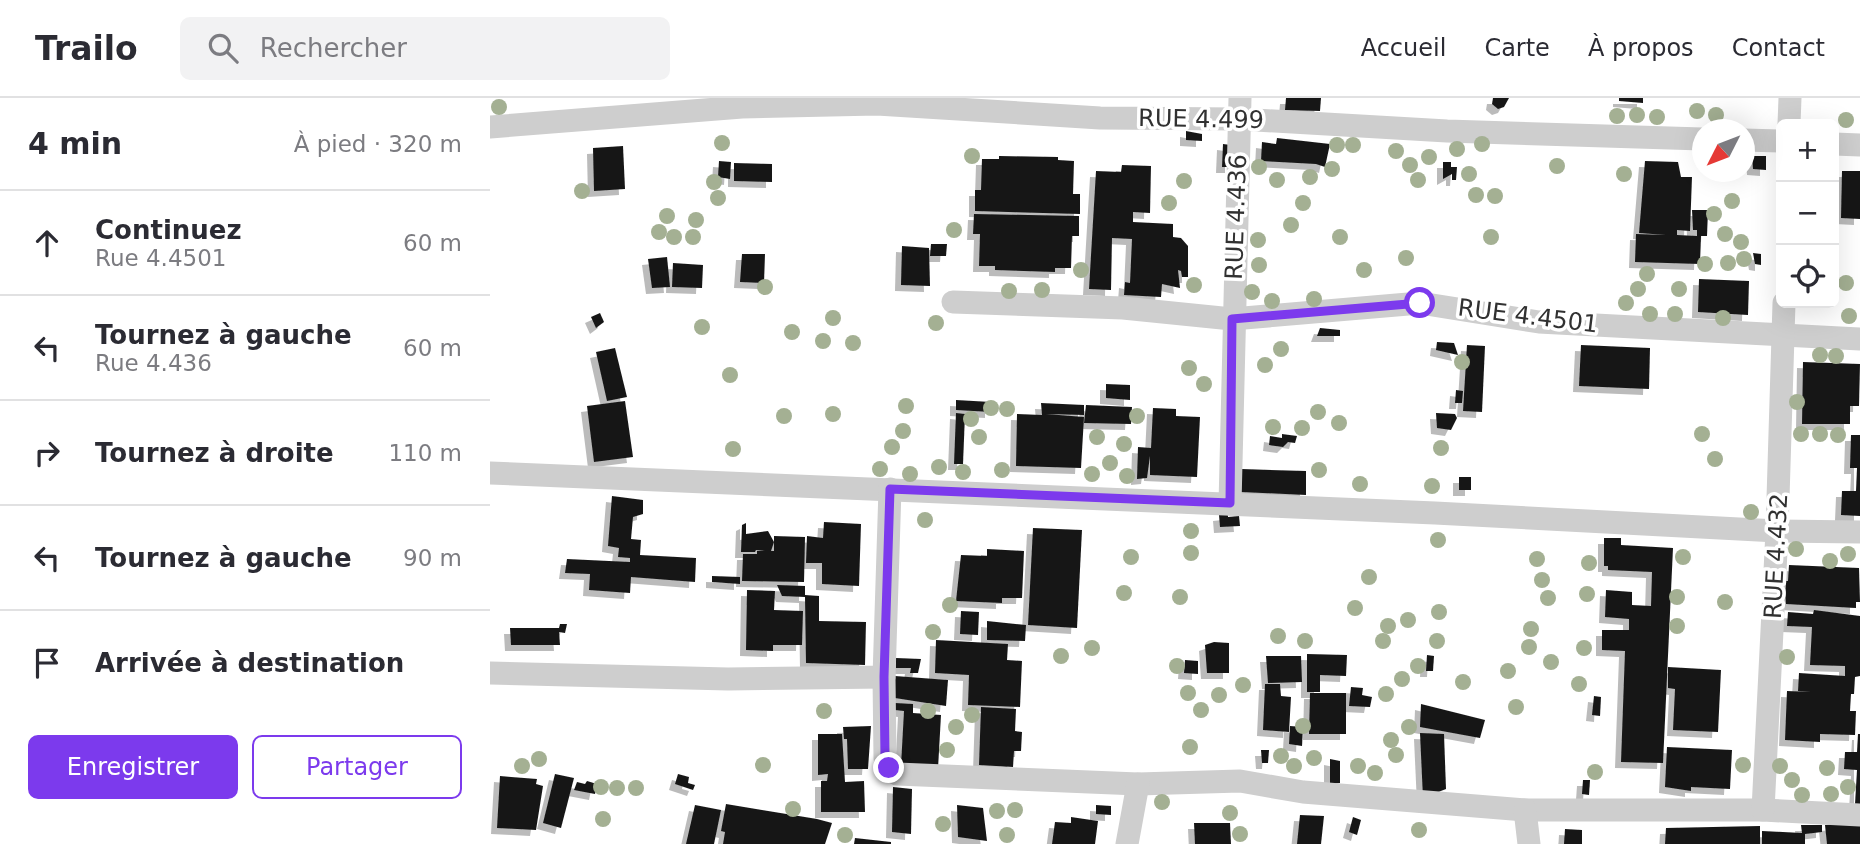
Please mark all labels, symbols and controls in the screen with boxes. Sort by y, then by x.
search box [180,17,670,80]
text: Trailo [35,29,138,68]
icon: search [204,29,242,67]
text: Rechercher [260,33,407,63]
text: Accueil [1361,34,1446,62]
text: Carte [1484,34,1550,62]
text: À propos [1588,34,1694,62]
text: Contact [1732,34,1825,62]
street label: RUE 4.499 [1138,104,1264,134]
north arrow [1692,119,1755,182]
map controls [1776,119,1839,308]
button: + [1776,119,1839,182]
text: 4 min [28,126,122,161]
text: À pied · 320 m [294,131,462,157]
street label: RUE 4.436 [1220,154,1252,280]
button: − [1776,182,1839,245]
text: Continuez [95,215,242,245]
icon: ahead [28,224,66,262]
text: 60 m [403,230,462,256]
text: Rue 4.4501 [95,245,226,271]
button: locate [1776,245,1839,308]
route start [1404,287,1435,318]
street label: RUE 4.4501 [1456,294,1600,338]
text: Tournez à gauche [95,320,352,350]
icon: left [28,329,66,367]
text: 60 m [403,335,462,361]
text: Rue 4.436 [95,350,212,376]
icon: right [28,434,66,472]
text: Tournez à droite [95,438,334,468]
text: 110 m [388,440,462,466]
street label: RUE 4.432 [1759,492,1793,620]
icon: left [28,539,66,577]
text: Tournez à gauche [95,543,352,573]
text: 90 m [403,545,462,571]
icon: arrive [28,644,66,682]
text: Arrivée à destination [95,648,404,678]
button: Enregistrer [28,735,238,799]
button: Partager [252,735,462,799]
route end [873,752,904,783]

